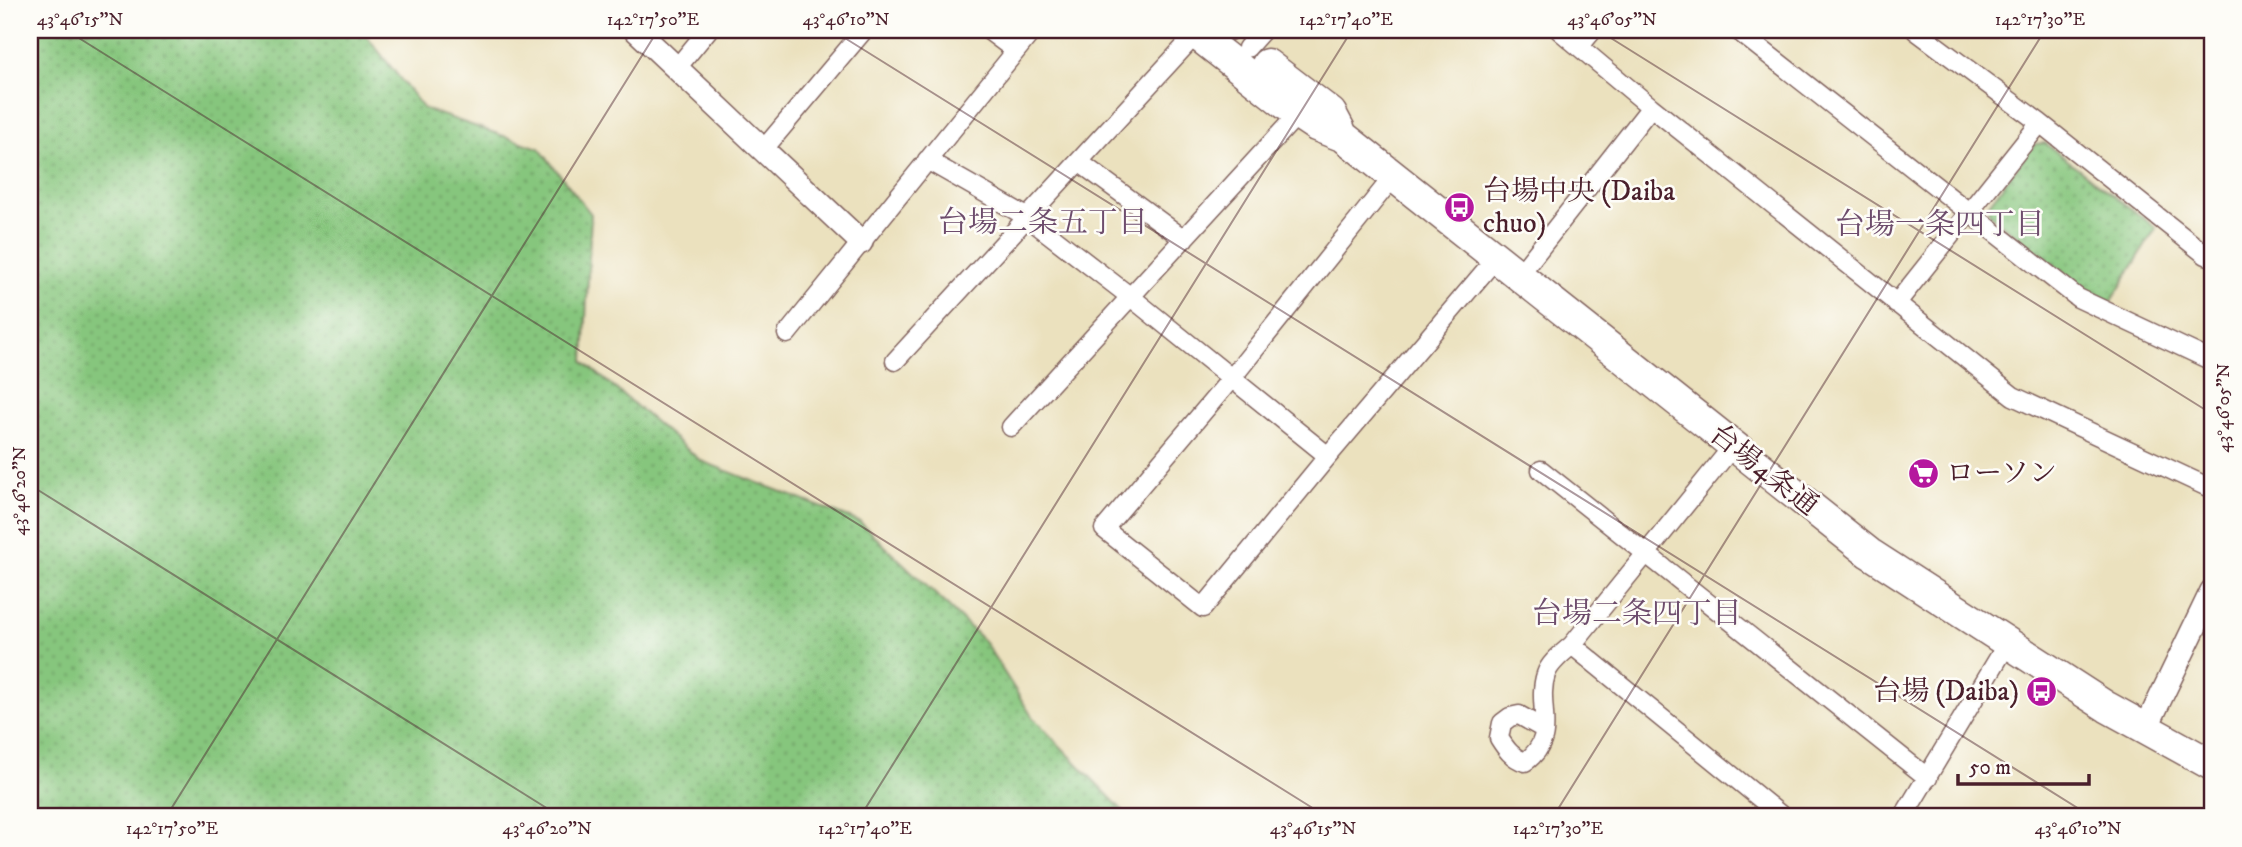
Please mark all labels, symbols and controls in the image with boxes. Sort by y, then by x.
text: 43°46'15"N [37,9,123,31]
text: 142°17'50"E [607,9,700,31]
text: 43°46'10"N [802,9,890,31]
text: 142°17'40"E [1299,9,1393,31]
text: 43°46'05"N [1567,9,1657,31]
text: 142°17'30"E [1995,9,2085,31]
place label: 台場中央 (Daiba chuo) [1483,174,1675,241]
bus stop icon: 台場中央 (Daiba chuo) [1443,190,1477,224]
district label: 台場二条五丁目 [938,205,1148,242]
district label: 台場一条四丁目 [1835,207,2045,244]
text: 43°46'05"N [2213,363,2235,453]
street label: 台場4条通 [1703,417,1825,523]
text: 43°46'20"N [9,446,31,536]
supermarket icon: ローソン [1906,456,1940,490]
place label: ローソン [1946,456,2057,491]
district label: 台場二条四丁目 [1532,596,1742,633]
place label: 台場 (Daiba) [1873,674,2019,709]
bus stop icon: 台場 (Daiba) [2025,674,2059,708]
scale bar [1958,742,2090,786]
text: 50 m [1969,755,2011,781]
text: 142°17'50"E [126,818,219,840]
text: 43°46'20"N [502,818,592,840]
text: 142°17'40"E [818,818,912,840]
text: 43°46'15"N [1270,818,1356,840]
text: 142°17'30"E [1513,818,1603,840]
text: 43°46'10"N [2034,818,2122,840]

